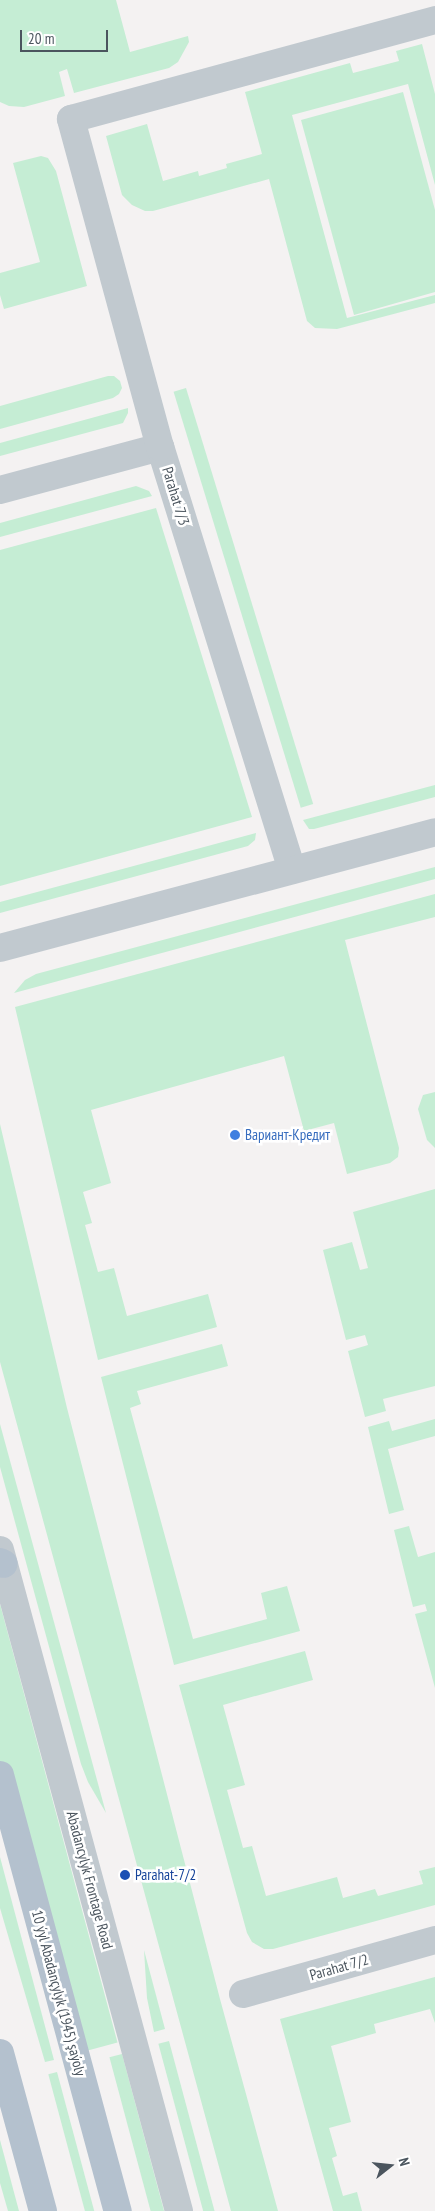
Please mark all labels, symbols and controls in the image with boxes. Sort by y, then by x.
scale bar [22,20,110,52]
text: 20 m [28,29,54,48]
street label: Parahat 7/3 [159,465,193,527]
place label: Вариант-Кредит [245,1126,330,1144]
marker: Вариант-Кредит [229,1129,241,1141]
street label: Abadancylyk Frontage Road [63,1809,117,1951]
place label: Parahat-7/2 [135,1866,196,1884]
marker: Parahat-7/2 [119,1869,131,1881]
street label: 10 ýyl Abadançylyk (1945) şaýoly [28,1908,90,2078]
street label: Parahat 7/2 [308,1950,370,1984]
north arrow [365,2141,415,2191]
text: N [395,2156,414,2168]

